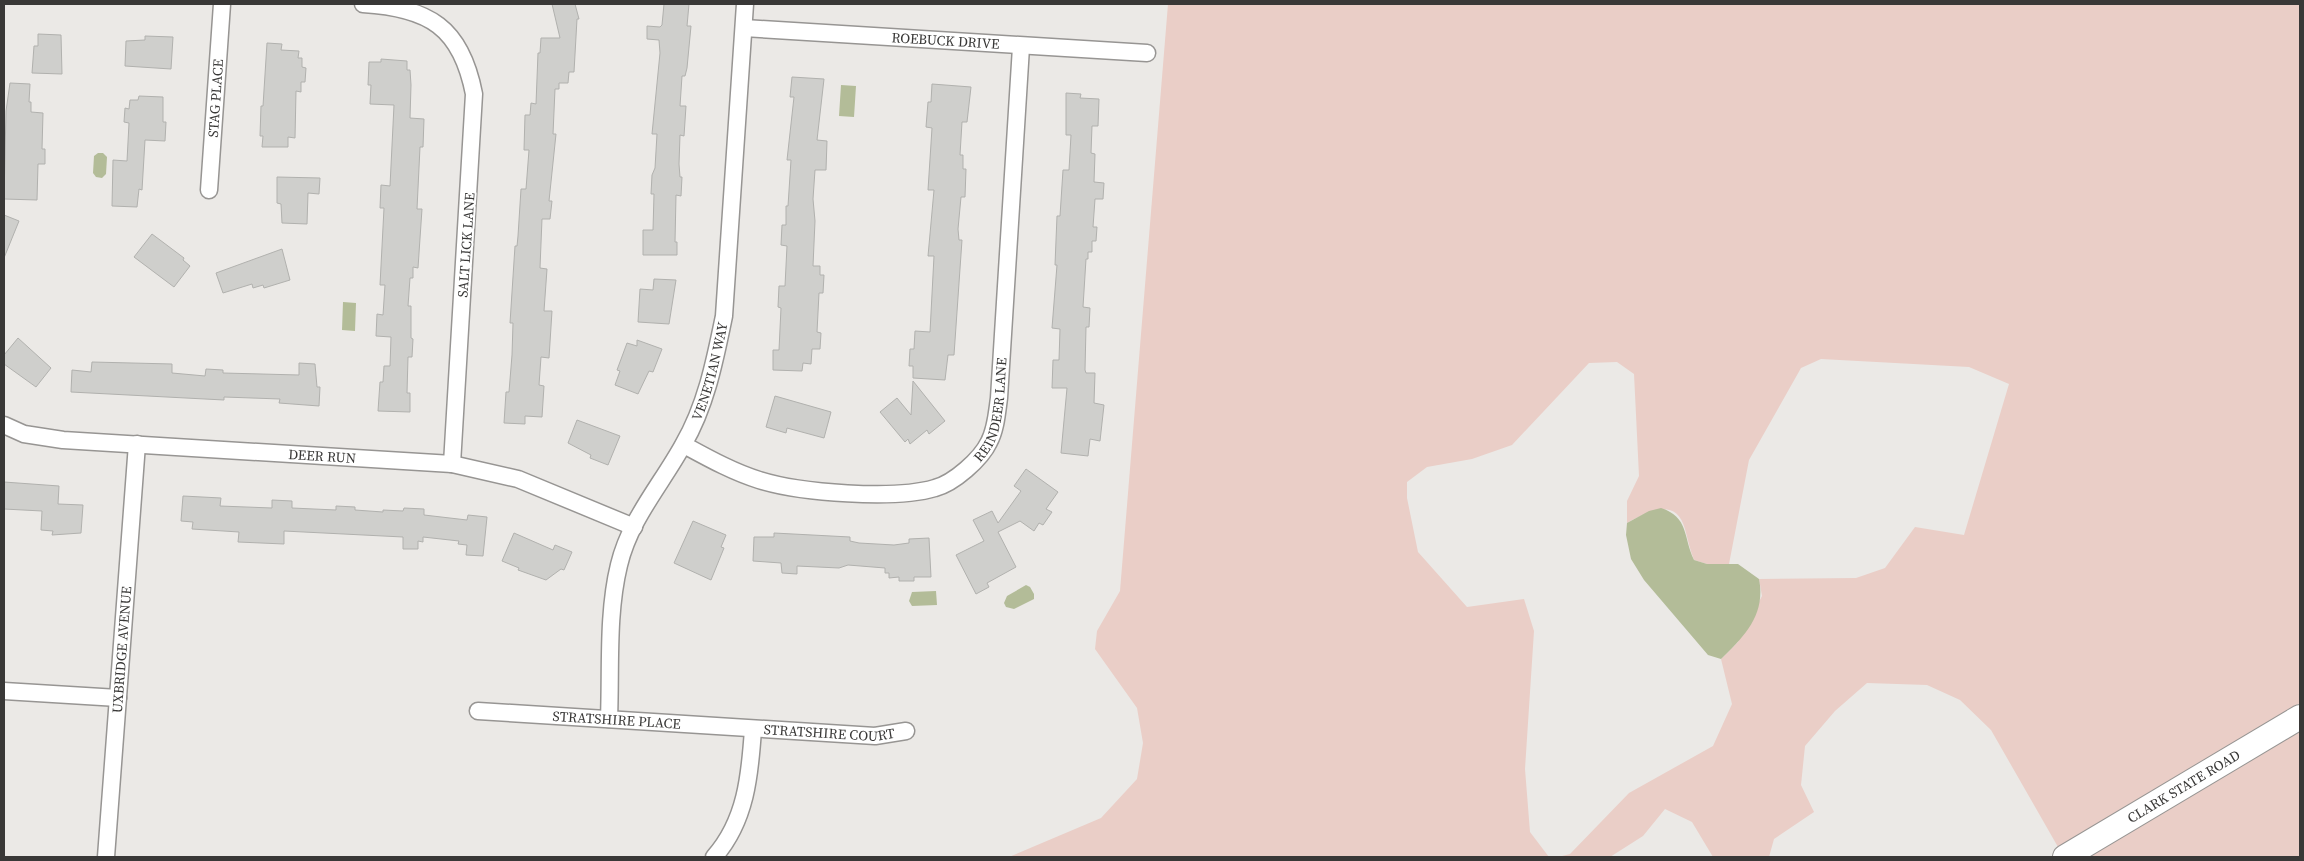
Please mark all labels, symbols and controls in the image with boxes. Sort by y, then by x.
street label: ROEBUCK DRIVE [891,27,1000,54]
street label: STAG PLACE [203,58,228,138]
street label: SALT LICK LANE [452,192,480,298]
street label: VENETIAN WAY [686,320,733,424]
street label: REINDEER LANE [969,357,1012,466]
street label: DEER RUN [288,444,357,468]
street label: UXBRIDGE AVENUE [107,585,136,714]
street label: STRATSHIRE PLACE [552,706,681,734]
street label: STRATSHIRE COURT [763,719,897,746]
street label: CLARK STATE ROAD [2123,745,2244,828]

